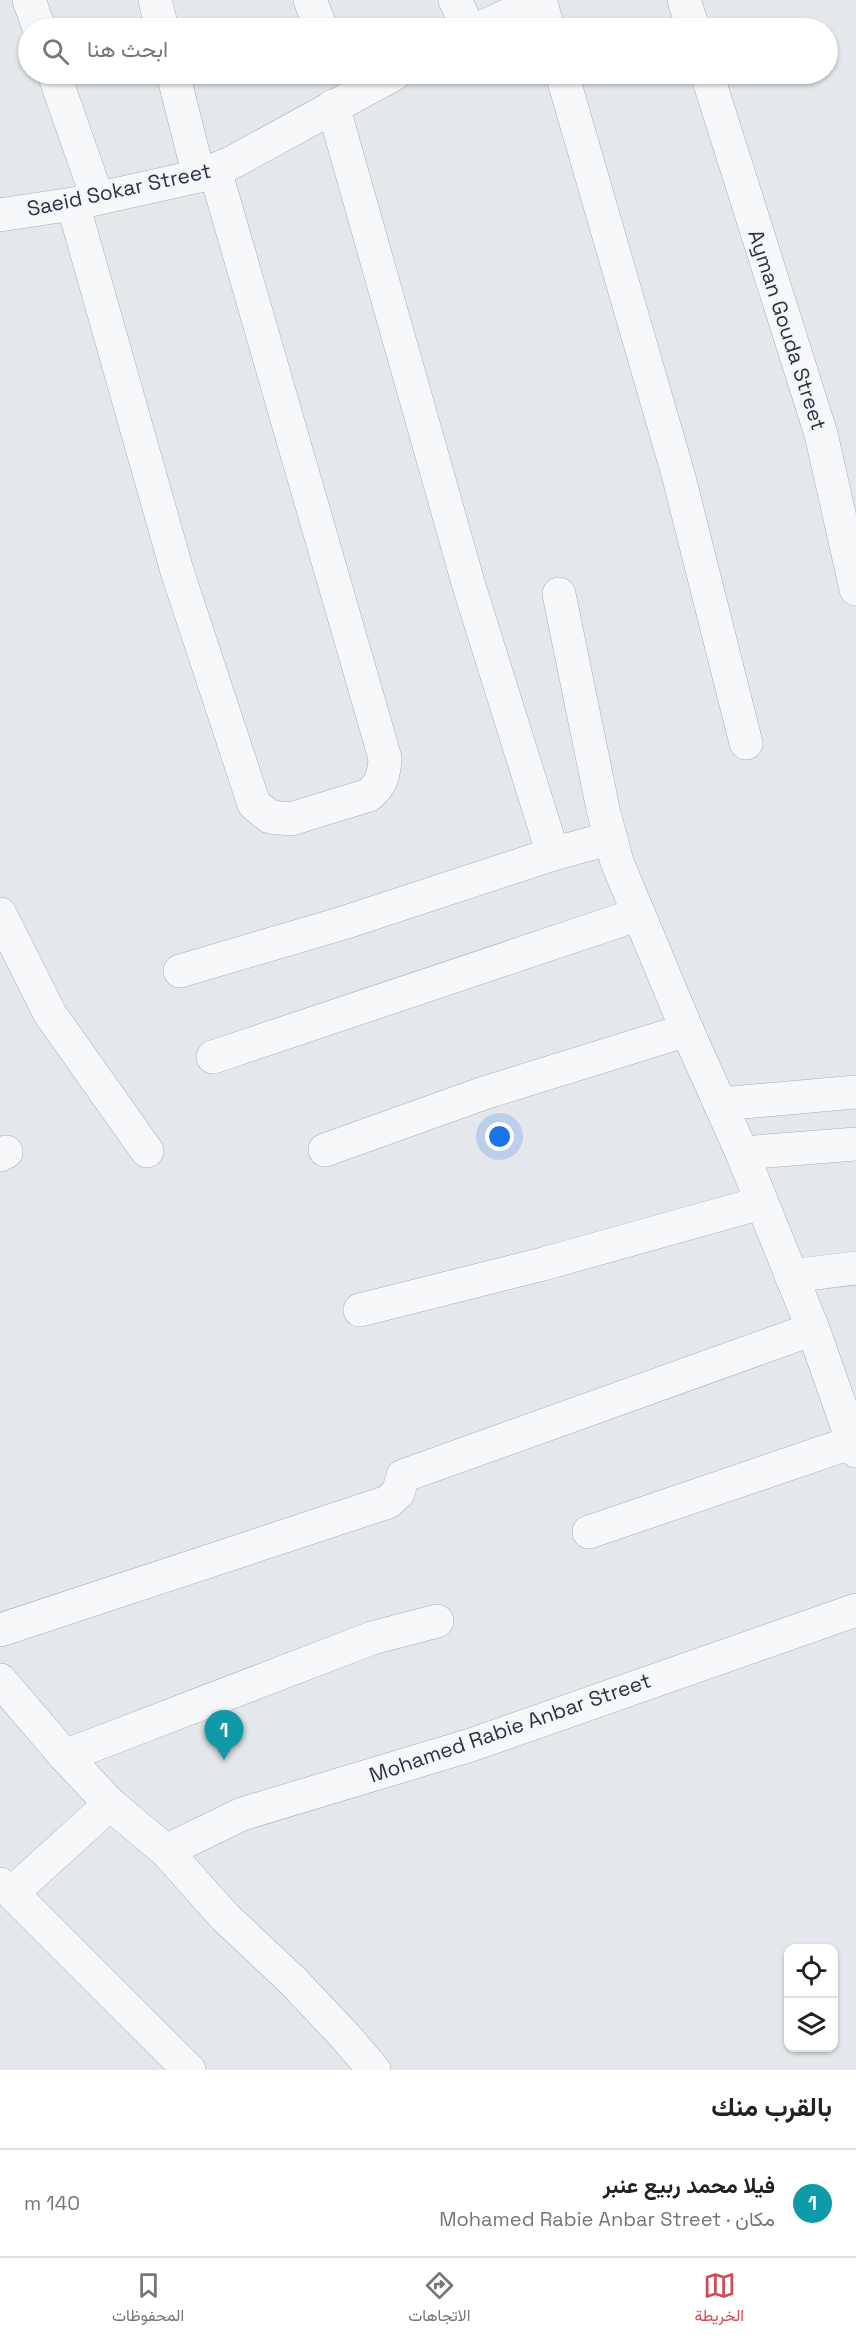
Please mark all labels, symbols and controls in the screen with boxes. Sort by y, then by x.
search box [18,18,838,84]
icon: search [39,35,72,68]
text: ابحث هنا [87,35,168,63]
street label: Saeid Sokar Street [24,157,213,222]
street label: Ayman Gouda Street [742,226,833,434]
your location [485,1122,514,1151]
street label: Mohamed Rabie Anbar Street [365,1667,654,1789]
pin: 1 [204,1710,244,1760]
map controls [784,1944,838,2052]
button: locate [784,1944,838,1998]
button: layers [784,1998,838,2052]
text: بالقرب منك [711,2090,832,2124]
text: فيلا محمد ربيع عنبر [603,2171,775,2199]
text: 140 m [24,2190,80,2216]
text: 1 [808,2190,817,2216]
text: مكان · Mohamed Rabie Anbar Street [439,2206,775,2232]
tab: المحفوظات [112,2269,184,2330]
tab: الاتجاهات [408,2269,470,2330]
tab: الخريطة [694,2269,744,2330]

